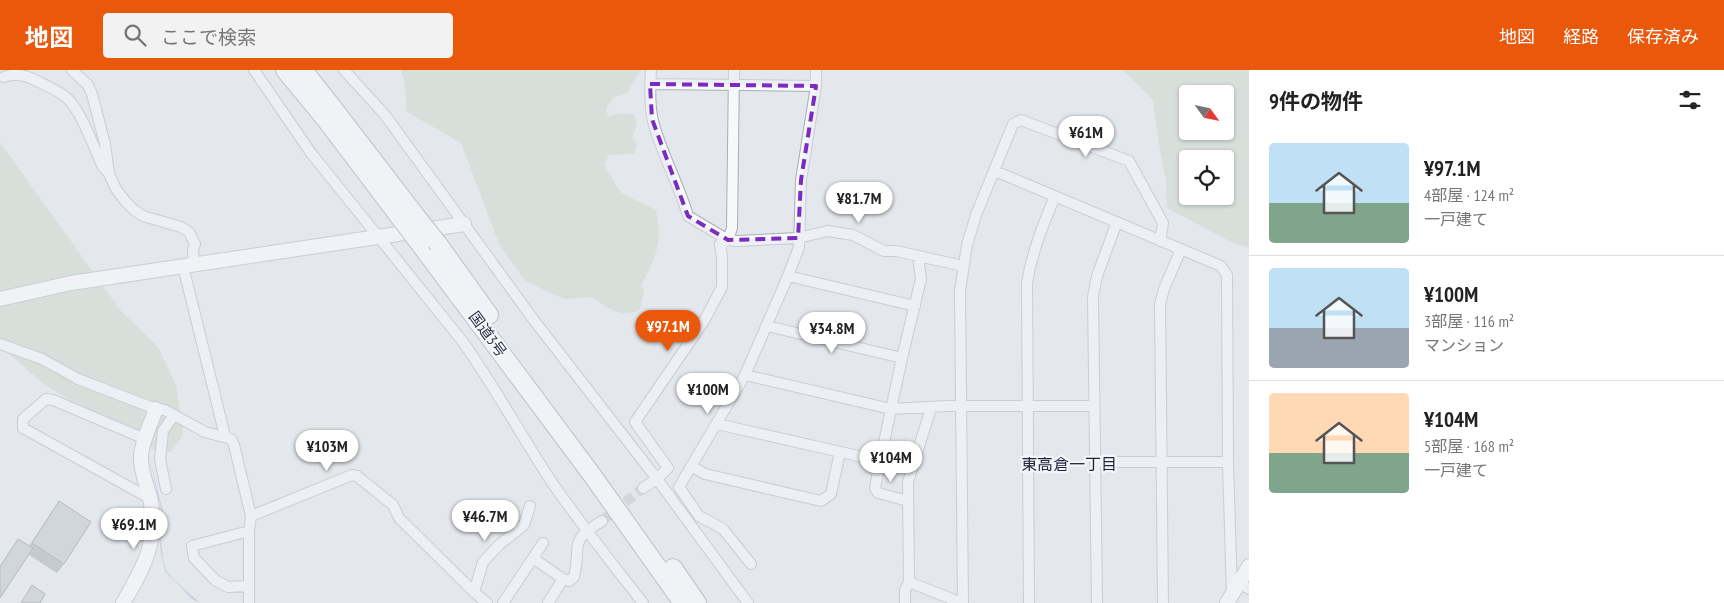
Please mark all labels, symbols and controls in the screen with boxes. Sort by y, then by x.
search box [103,13,453,58]
icon: search [121,21,149,49]
text: 地図 [25,22,73,53]
text: ここで検索 [161,25,256,49]
text: 地図 [1499,25,1535,48]
text: 経路 [1563,25,1599,48]
text: 保存済み [1627,25,1699,48]
north arrow [1179,85,1234,140]
map controls [1179,85,1234,205]
icon: filters [1676,86,1704,114]
text: 9件の物件 [1269,88,1363,115]
pin: ¥61M [1056,116,1116,158]
text: ¥61M [1069,122,1103,142]
button: locate [1179,150,1234,205]
text: ¥97.1M [1424,155,1480,182]
icon: home [1309,163,1369,223]
pin: ¥81.7M [818,182,900,224]
text: 4部屋 · 124 m² [1424,185,1514,205]
text: ¥81.7M [837,188,881,208]
text: 一戸建て [1424,209,1488,229]
text: ¥100M [1424,281,1478,308]
icon: home [1309,288,1369,348]
street label: 国道3号 [465,307,511,361]
pin: ¥97.1M [627,310,709,352]
text: 3部屋 · 116 m² [1424,311,1514,331]
pin: ¥34.8M [791,312,873,354]
text: ¥97.1M [646,316,690,336]
text: ¥34.8M [810,318,854,338]
text: マンション [1424,335,1504,355]
pin: ¥100M [673,372,743,415]
text: ¥100M [687,379,729,399]
text: ¥104M [1424,406,1478,433]
icon: home [1309,413,1369,473]
pin: ¥103M [292,430,362,472]
text: ¥103M [306,436,348,456]
text: 5部屋 · 168 m² [1424,436,1514,456]
pin: ¥104M [856,440,926,483]
text: ¥104M [870,447,912,467]
district label: 東高倉一丁目 [1021,454,1117,474]
text: 一戸建て [1424,460,1488,480]
pin: ¥46.7M [444,500,526,542]
text: ¥46.7M [463,506,507,526]
pin: ¥69.1M [93,508,175,550]
text: ¥69.1M [112,514,156,534]

